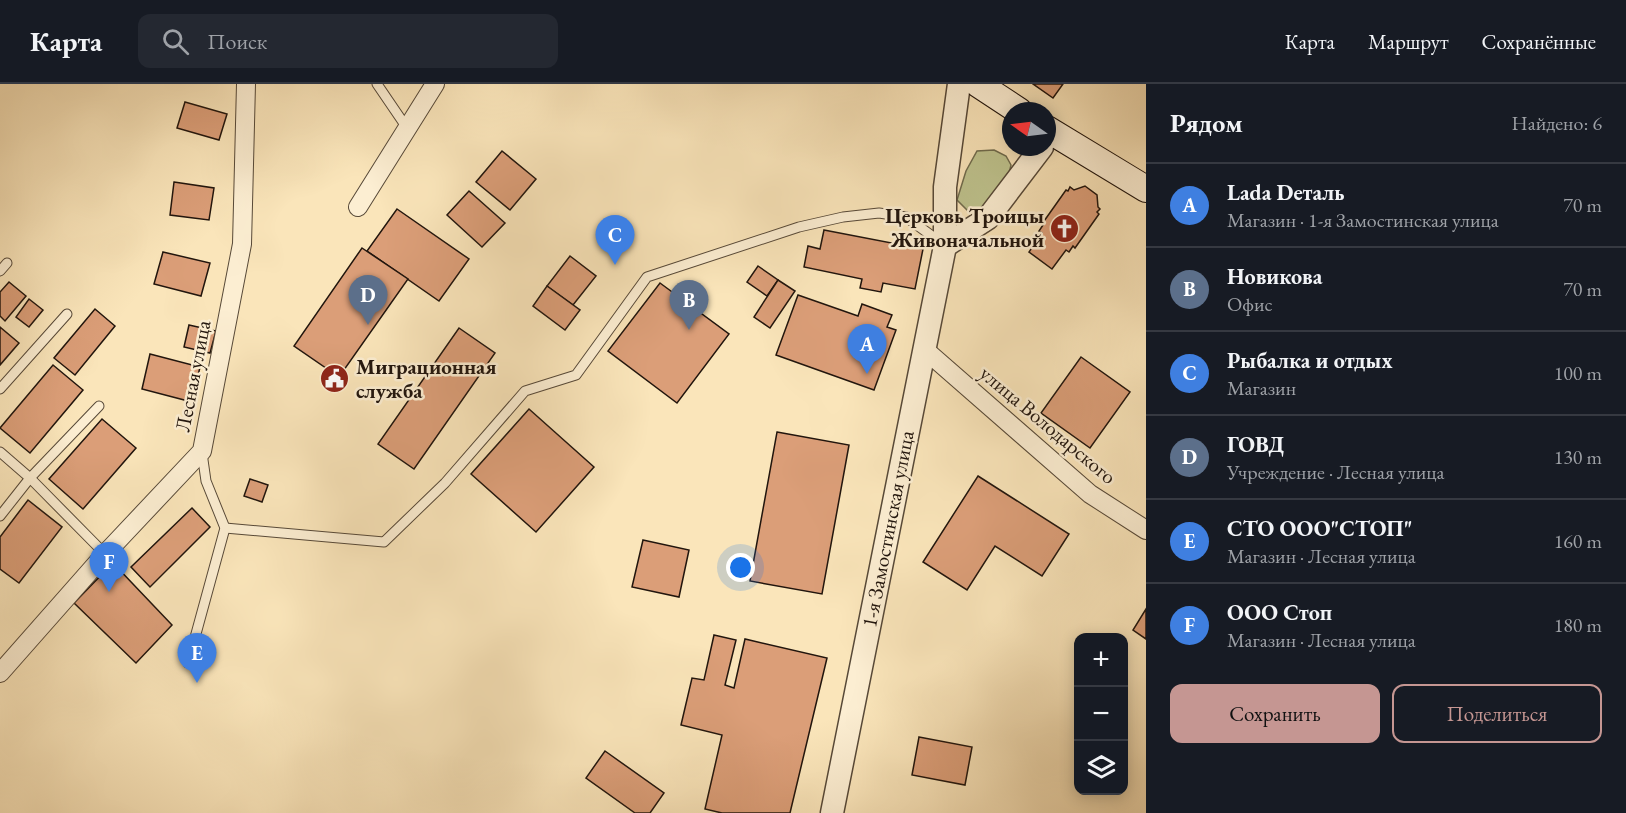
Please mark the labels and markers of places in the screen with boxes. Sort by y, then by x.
place label: Церковь Троицы Живоначальной [885,202,1044,253]
church icon: Церковь Троицы Живоначальной [1049,212,1081,244]
pin: C [596,216,634,265]
pin: D [348,276,388,325]
pin: B [670,280,708,330]
pin: A [848,324,886,374]
place label: Миграционная служба [356,353,497,404]
public building icon: Миграционная служба [319,363,351,395]
pin: F [90,542,128,592]
pin: E [178,634,216,683]

